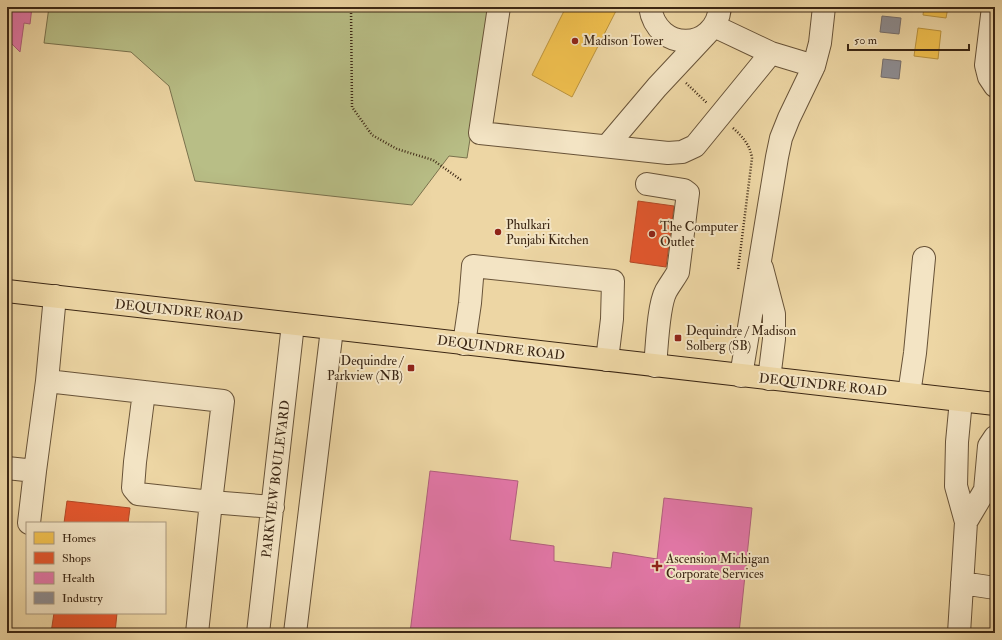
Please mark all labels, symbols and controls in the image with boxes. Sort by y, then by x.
scale bar [848,26,969,52]
place label: Madison Tower [583,33,663,49]
text: 50 m [854,33,878,48]
marker: Madison Tower [570,36,580,46]
place label: Phulkari Punjabi Kitchen [506,217,589,248]
place label: The Computer Outlet [660,219,738,250]
marker: Phulkari Punjabi Kitchen [493,227,503,237]
marker: The Computer Outlet [647,229,657,239]
street label: DEQUINDRE ROAD [114,296,244,326]
place label: Dequindre / Madison Solberg (SB) [686,323,797,354]
street label: DEQUINDRE ROAD [436,332,566,364]
marker: Dequindre / Madison Solberg (SB) [673,333,683,343]
place label: Dequindre / Parkview (NB) [327,353,405,384]
marker: Dequindre / Parkview (NB) [406,363,416,373]
street label: DEQUINDRE ROAD [758,370,888,400]
street label: PARKVIEW BOULEVARD [258,399,294,559]
legend [26,522,166,614]
text: Homes [62,531,96,546]
text: Shops [62,551,91,566]
place label: Ascension Michigan Corporate Services [665,551,770,583]
marker: Ascension Michigan Corporate Services [651,560,663,572]
text: Health [62,571,96,586]
text: Industry [62,591,104,606]

